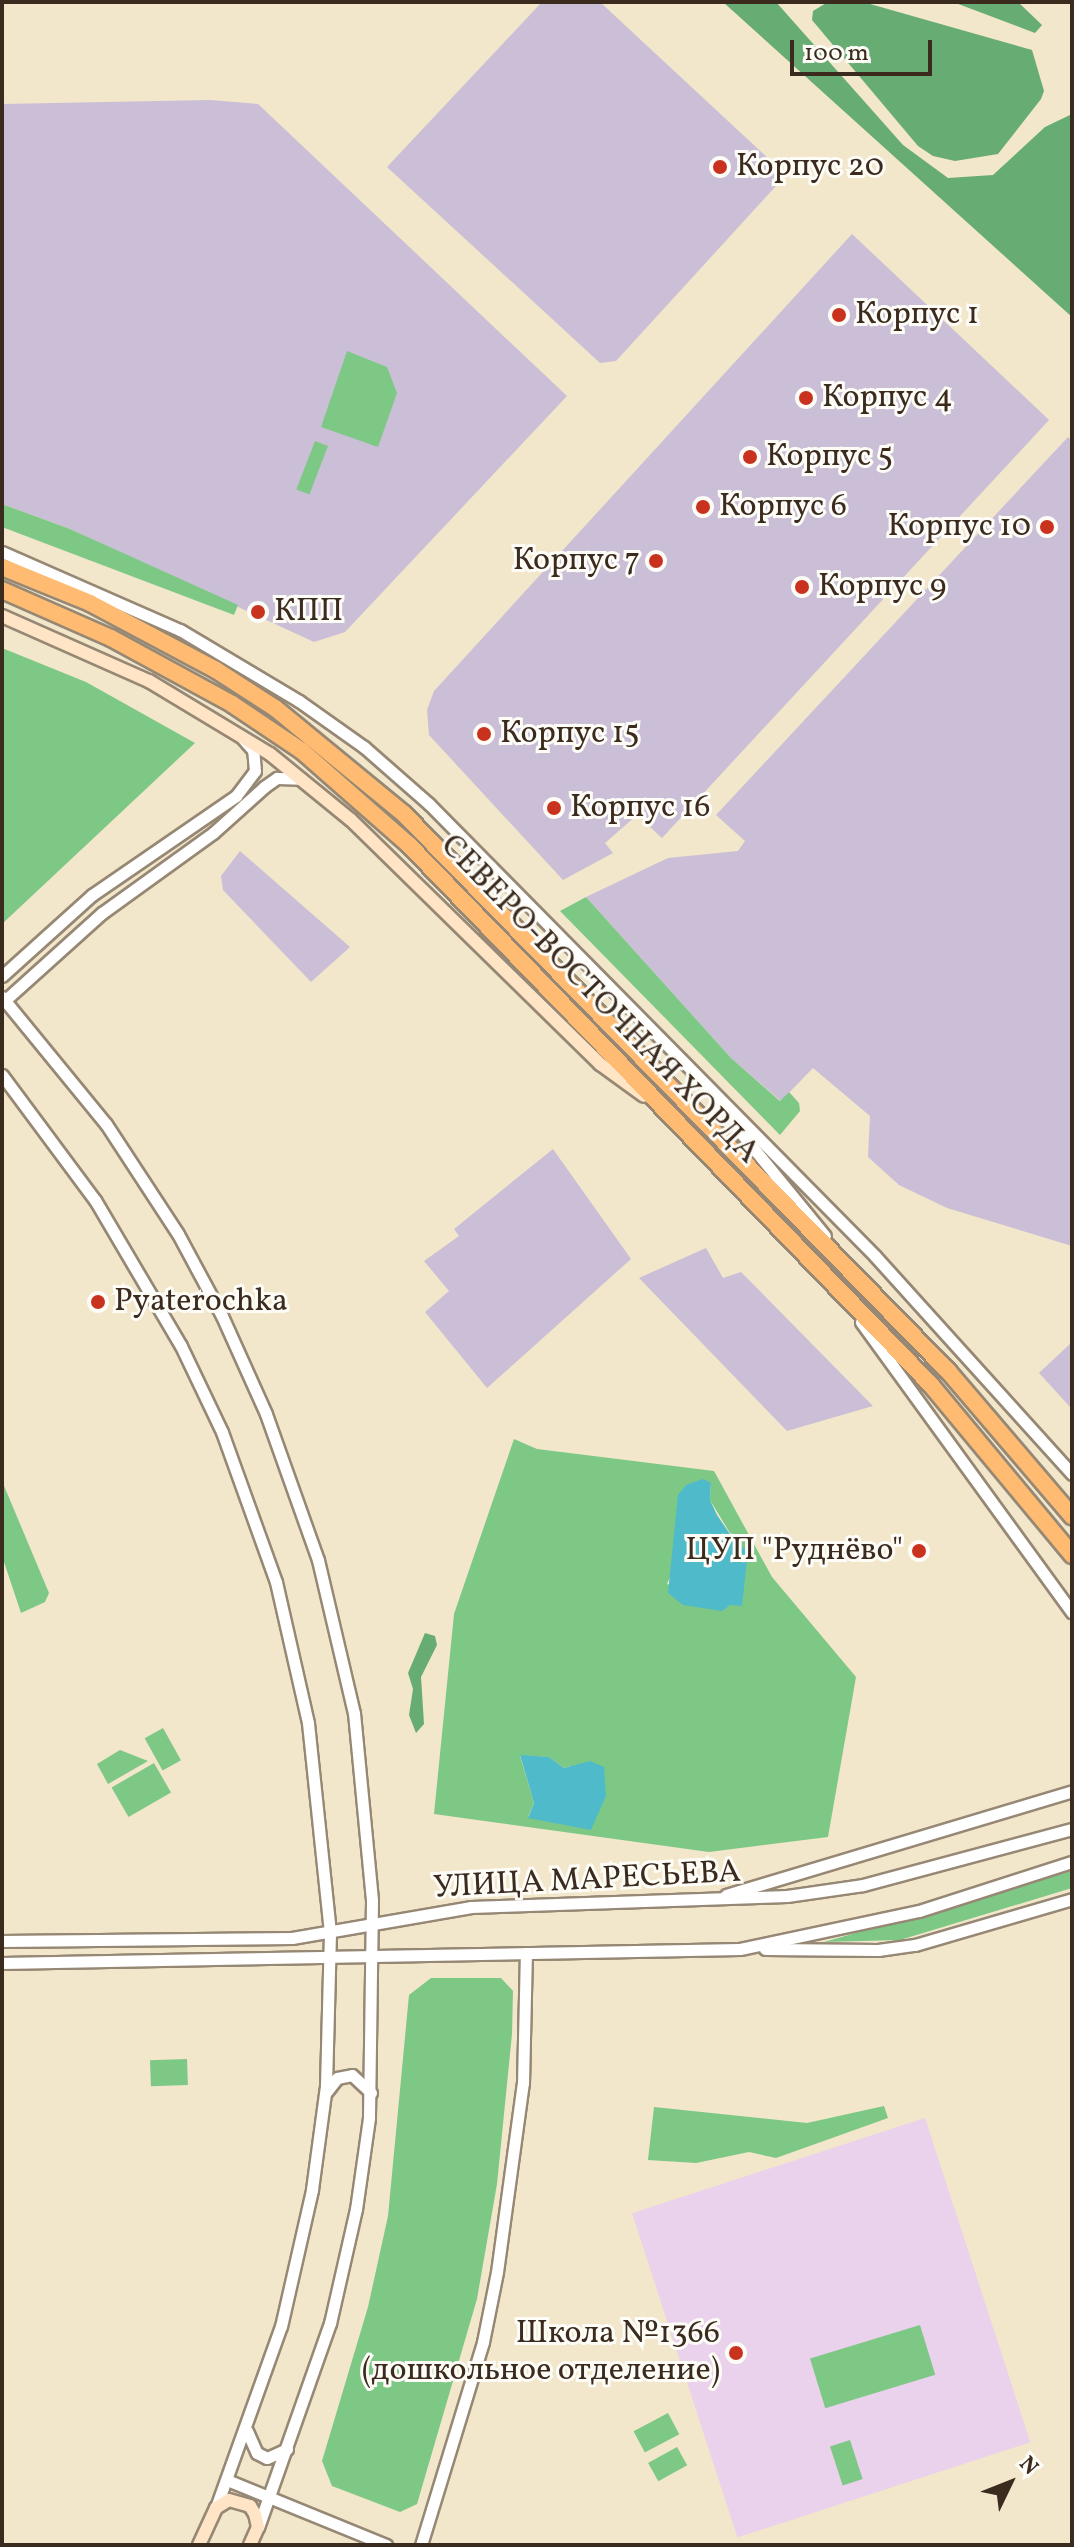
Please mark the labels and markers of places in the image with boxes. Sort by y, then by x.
place label: Корпус 20 [736,148,884,186]
marker: Корпус 20 [711,158,729,176]
place label: Корпус 1 [855,296,979,334]
marker: Корпус 1 [830,306,848,324]
place label: Корпус 4 [822,379,953,417]
marker: Корпус 4 [797,389,815,407]
place label: Корпус 5 [766,438,893,476]
marker: Корпус 5 [741,448,759,466]
place label: Корпус 6 [719,488,847,526]
marker: Корпус 6 [694,498,712,516]
place label: Корпус 10 [888,508,1031,546]
marker: Корпус 10 [1038,518,1056,536]
place label: Корпус 7 [513,542,640,580]
marker: Корпус 7 [647,552,665,570]
place label: Корпус 9 [818,568,946,606]
marker: Корпус 9 [793,578,811,596]
place label: КПП [274,593,343,631]
marker: КПП [249,603,267,621]
place label: Корпус 15 [500,715,640,753]
marker: Корпус 15 [475,725,493,743]
place label: Корпус 16 [570,789,710,827]
marker: Корпус 16 [545,799,563,817]
place label: Pyaterochka [114,1283,288,1321]
marker: Pyaterochka [89,1293,107,1311]
place label: ЦУП "Руднёво" [686,1532,903,1570]
marker: ЦУП "Руднёво" [910,1542,928,1560]
place label: Школа №1366 (дошкольное отделение) [362,2316,720,2391]
marker: Школа №1366 (дошкольное отделение) [727,2344,745,2362]

